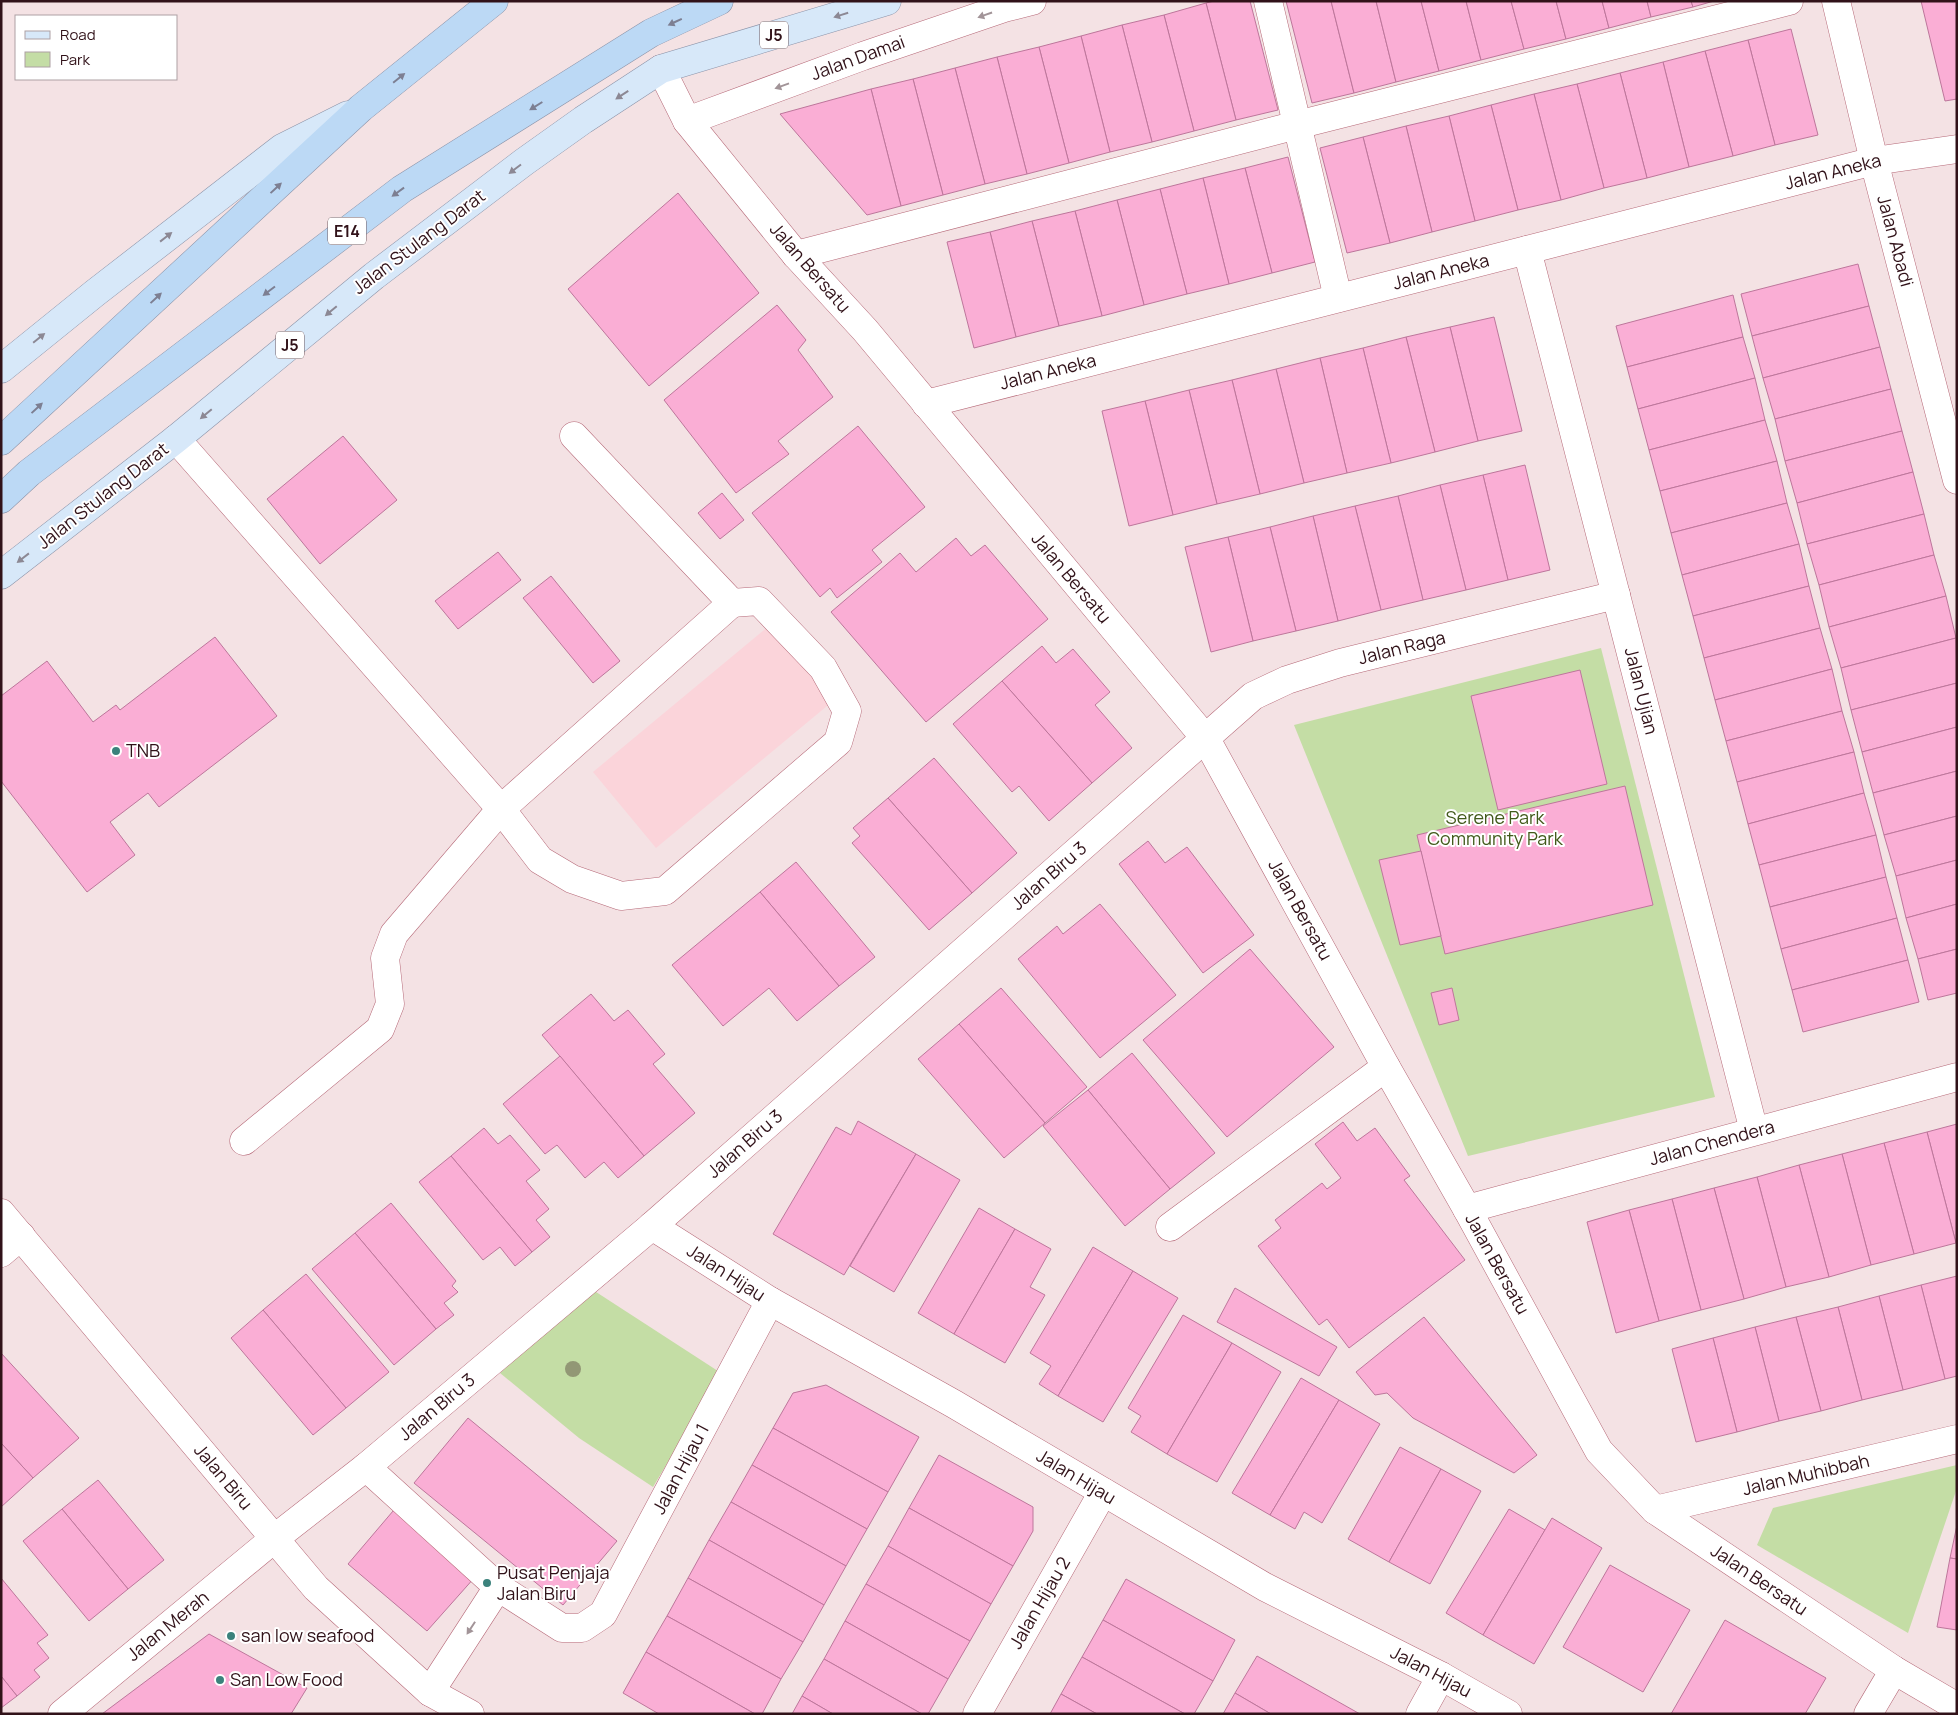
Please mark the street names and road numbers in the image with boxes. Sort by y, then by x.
road number: J5 [760,22,788,48]
street label: Jalan Damai [807,29,908,85]
street label: Jalan Aneka [1782,147,1883,195]
street label: Jalan Stulang Darat [347,183,490,299]
street label: Jalan Abadi [1872,192,1920,289]
street label: Jalan Bersatu [765,217,857,317]
road number: E14 [328,218,366,245]
street label: Jalan Aneka [1390,247,1491,295]
road number: J5 [276,332,304,358]
street label: Jalan Aneka [997,347,1098,395]
street label: Jalan Stulang Darat [32,436,173,554]
street label: Jalan Bersatu [1027,527,1117,628]
street label: Jalan Raga [1356,625,1448,669]
street label: Jalan Ujian [1620,645,1664,737]
street label: Jalan Biru 3 [1005,836,1091,915]
street label: Jalan Bersatu [1263,855,1338,964]
street label: Jalan Biru 3 [701,1104,787,1183]
street label: Jalan Chendera [1647,1114,1777,1170]
street label: Jalan Bersatu [1460,1209,1535,1318]
street label: Jalan Hijau [683,1238,770,1306]
street label: Jalan Biru 3 [393,1367,480,1445]
street label: Jalan Hijau 1 [646,1419,714,1518]
street label: Jalan Biru [189,1438,258,1514]
street label: Jalan Hijau [1032,1443,1121,1509]
street label: Jalan Muhibbah [1740,1448,1872,1500]
street label: Jalan Bersatu [1706,1538,1813,1620]
street label: Jalan Hijau 2 [1003,1552,1075,1653]
street label: Jalan Merah [121,1585,214,1666]
street label: Jalan Hijau [1387,1640,1476,1703]

